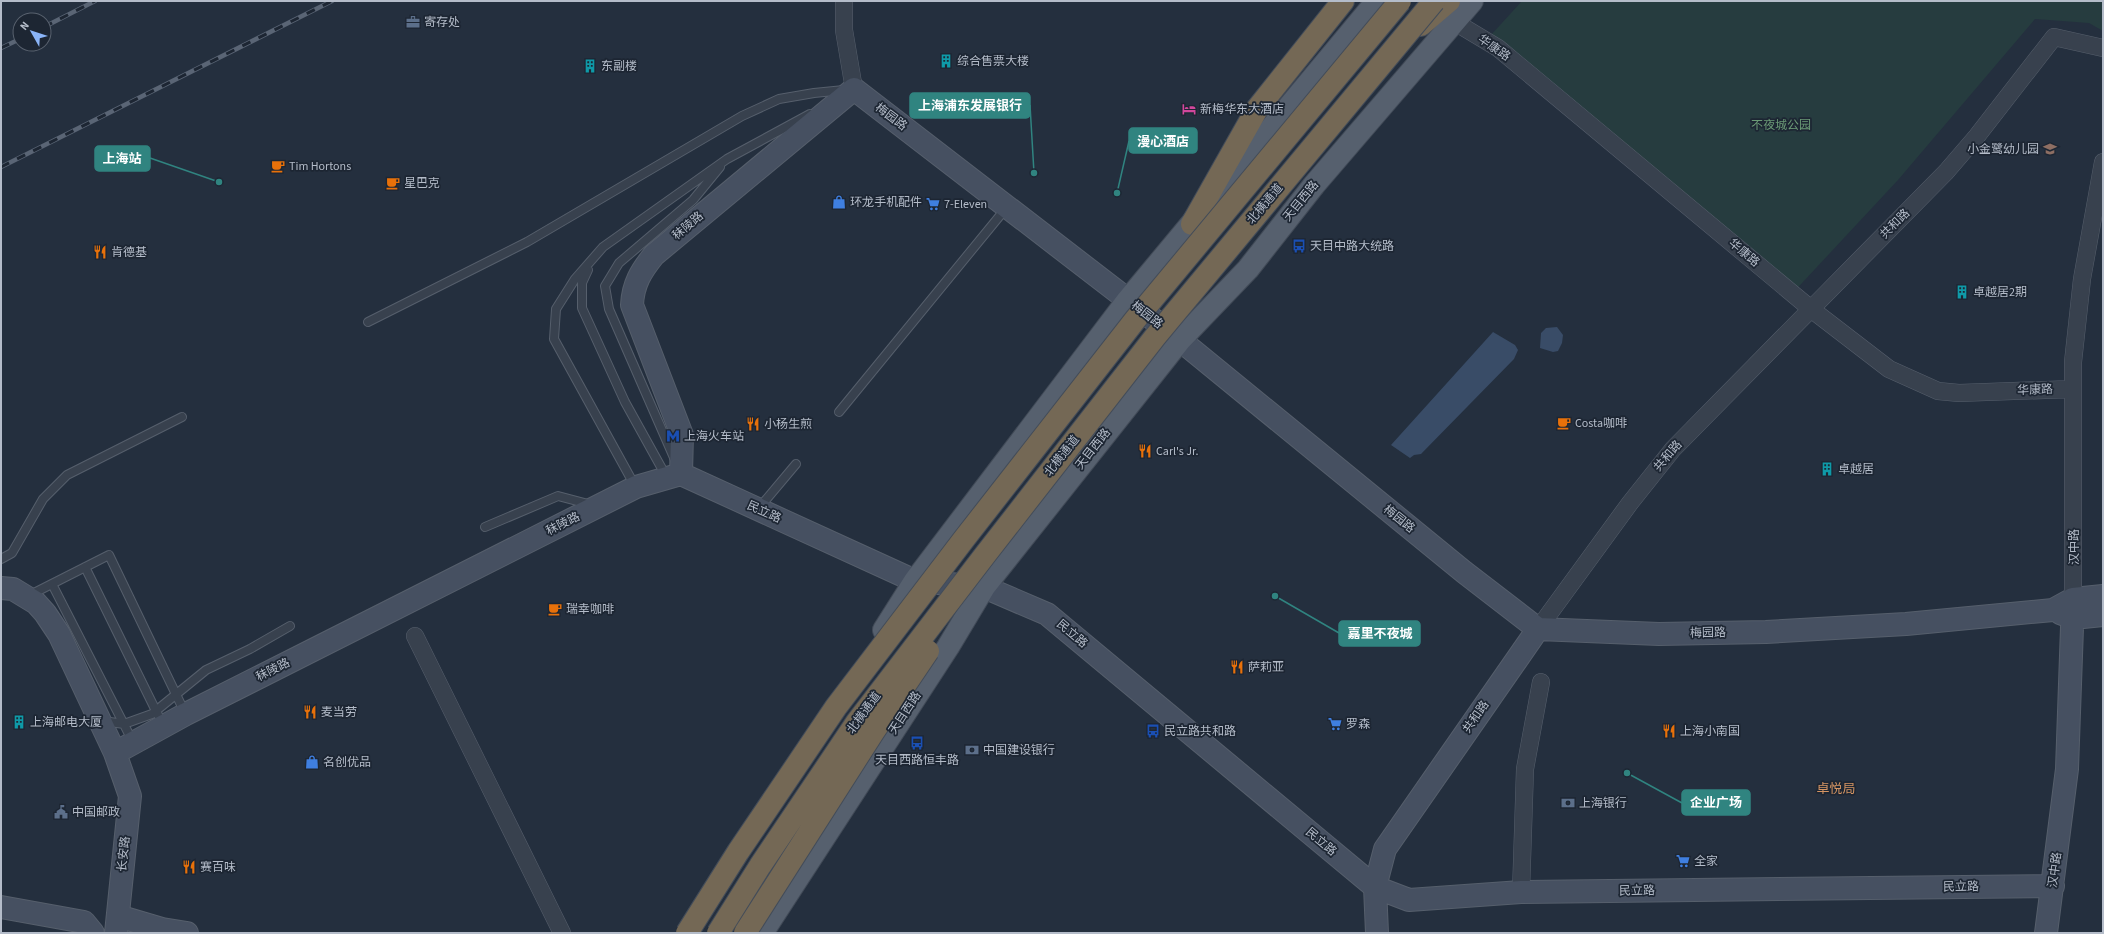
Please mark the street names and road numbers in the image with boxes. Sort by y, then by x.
street label: 华康路 [1474,31,1514,65]
street label: 梅园路 [872,99,910,135]
street label: 天目西路 [1279,177,1323,225]
street label: 北横通道 [1243,180,1287,228]
street label: 共和路 [1876,205,1914,243]
street label: 秣陵路 [669,208,707,244]
street label: 华康路 [1725,235,1763,271]
street label: 梅园路 [1128,297,1166,333]
street label: 华康路 [2017,381,2053,399]
street label: 天目西路 [1072,425,1114,473]
street label: 北横通道 [1041,432,1083,480]
street label: 共和路 [1650,437,1686,475]
street label: 民立路 [744,497,784,527]
street label: 梅园路 [1380,501,1418,537]
street label: 秣陵路 [543,508,583,540]
street label: 汉中路 [2066,529,2083,565]
street label: 民立路 [1053,616,1091,652]
street label: 梅园路 [1690,624,1726,642]
street label: 秣陵路 [253,654,293,686]
street label: 天目西路 [885,688,925,738]
street label: 北横通道 [843,689,885,737]
street label: 共和路 [1459,697,1493,737]
street label: 民立路 [1302,824,1340,860]
street label: 长安路 [114,835,134,873]
street label: 汉中路 [2044,851,2066,889]
street label: 民立路 [1943,878,1979,896]
street label: 民立路 [1619,882,1655,900]

